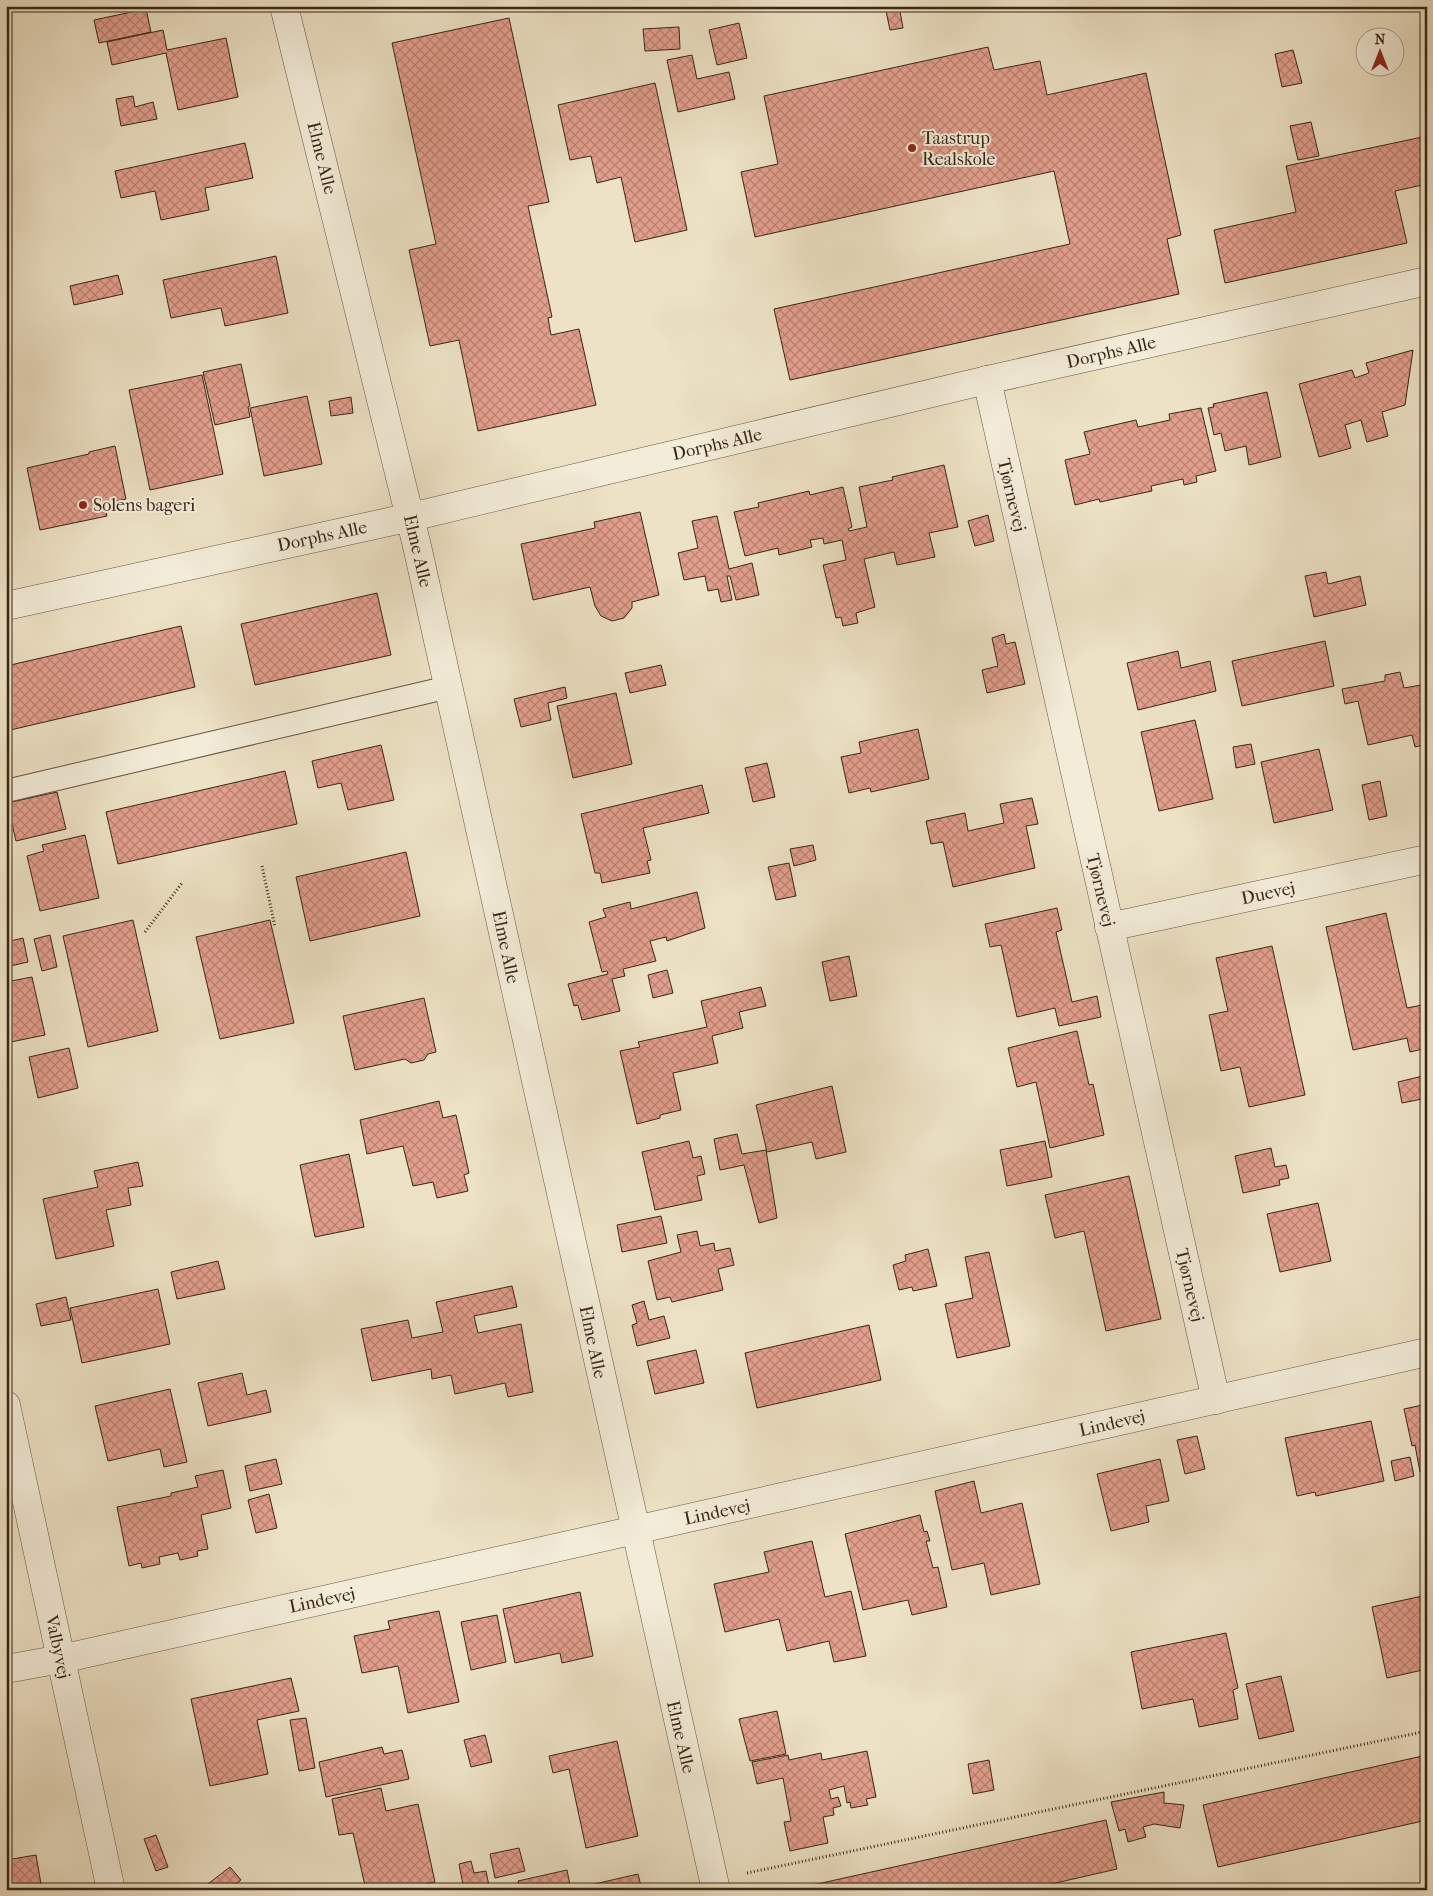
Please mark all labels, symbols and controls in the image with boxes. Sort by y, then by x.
north arrow [1356,28,1406,78]
text: N [1375,31,1386,48]
street label: Elme Alle [302,120,341,197]
place label: Taastrup Realskole [922,128,995,170]
marker: Taastrup Realskole [906,142,918,154]
street label: Dorphs Alle [1064,332,1158,373]
street label: Dorphs Alle [670,424,764,465]
street label: Tjørnevej [993,456,1030,534]
place label: Solens bageri [93,495,196,516]
marker: Solens bageri [77,499,89,511]
street label: Elme Alle [399,513,436,590]
street label: Dorphs Alle [275,517,369,556]
street label: Tjørnevej [1082,851,1119,929]
street label: Duevej [1239,878,1297,909]
street label: Elme Alle [488,909,523,986]
street label: Tjørnevej [1171,1246,1208,1324]
street label: Elme Alle [575,1304,610,1381]
street label: Lindevej [1077,1406,1147,1441]
street label: Lindevej [682,1495,752,1530]
street label: Lindevej [287,1583,357,1618]
street label: Valbyvej [40,1612,74,1681]
street label: Elme Alle [662,1699,699,1776]

